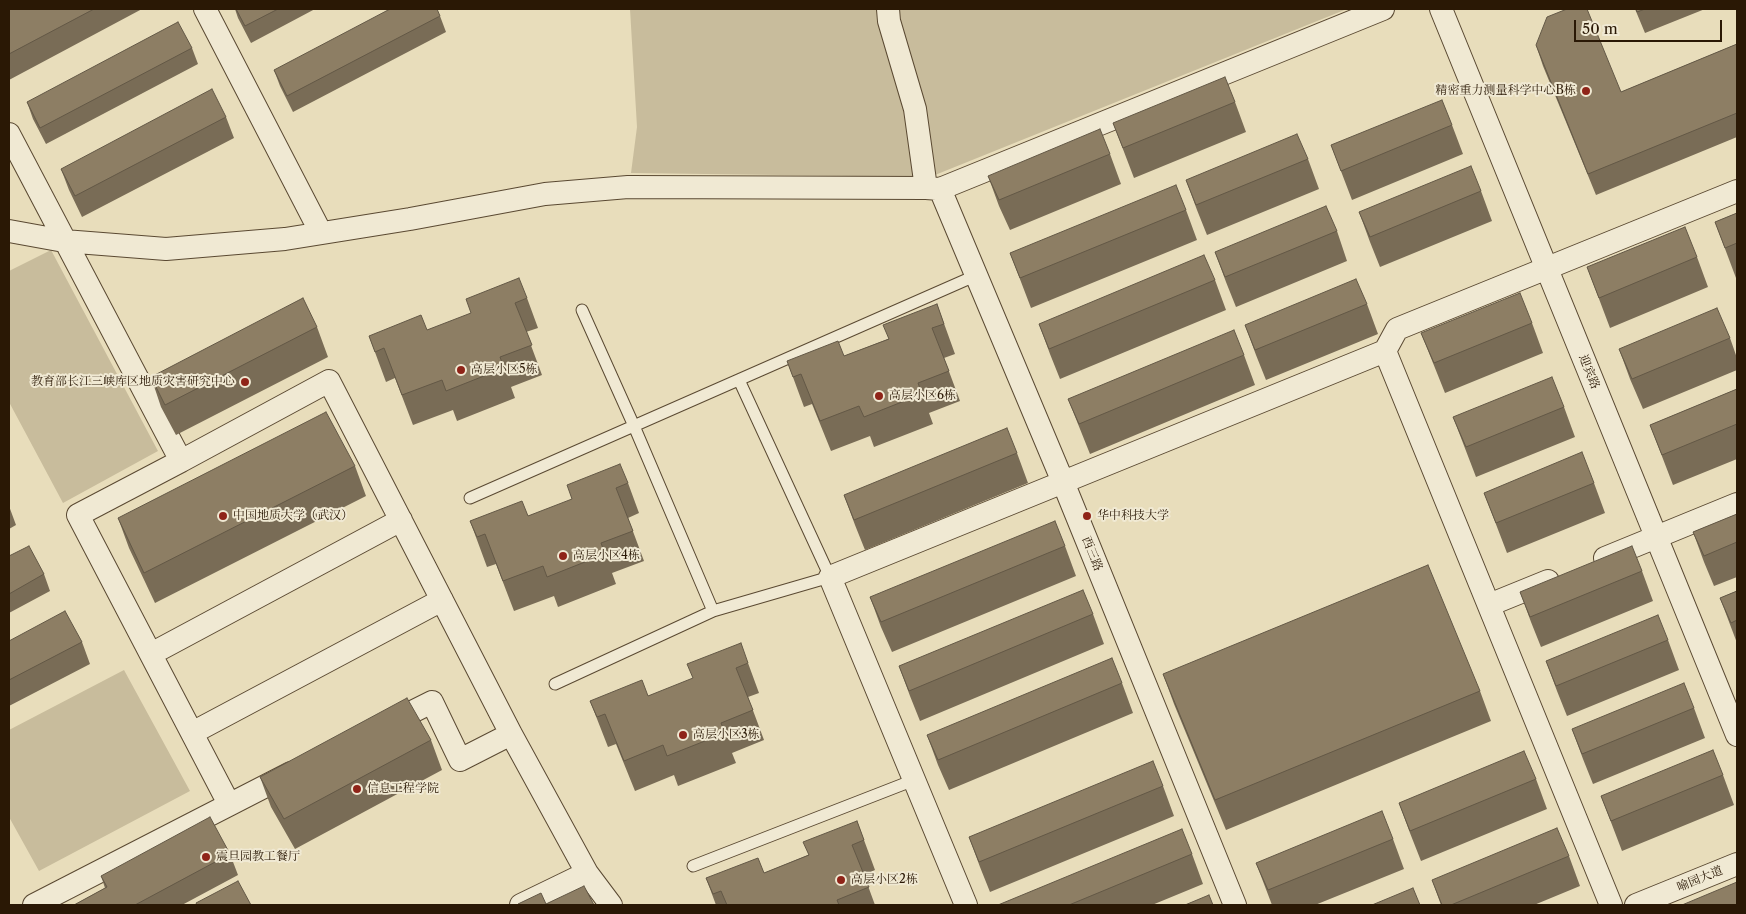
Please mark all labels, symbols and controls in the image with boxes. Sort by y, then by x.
scale bar [1576,10,1724,42]
text: 50 m [1582,19,1618,38]
place label: 精密重力测量科学中心B栋 [1436,84,1576,98]
marker: 精密重力测量科学中心B栋 [1580,85,1592,97]
street label: 迎宾路 [1576,353,1602,391]
place label: 高层小区5栋 [471,363,538,377]
marker: 高层小区5栋 [455,364,467,376]
place label: 教育部长江三峡库区地质灾害研究中心 [31,375,235,389]
marker: 教育部长江三峡库区地质灾害研究中心 [239,376,251,388]
place label: 高层小区6栋 [889,389,956,403]
marker: 高层小区6栋 [873,390,885,402]
place label: 中国地质大学（武汉） [233,509,353,523]
place label: 华中科技大学 [1097,509,1169,523]
marker: 中国地质大学（武汉） [217,510,229,522]
marker: 华中科技大学 [1081,510,1093,522]
street label: 西三路 [1079,535,1105,573]
place label: 高层小区4栋 [573,549,640,563]
marker: 高层小区4栋 [557,550,569,562]
place label: 高层小区3栋 [693,728,760,742]
marker: 高层小区3栋 [677,729,689,741]
place label: 信息工程学院 [367,782,439,796]
marker: 信息工程学院 [351,783,363,795]
place label: 震旦园教工餐厅 [216,850,300,864]
marker: 震旦园教工餐厅 [200,851,212,863]
street label: 喻园大道 [1675,863,1725,895]
place label: 高层小区2栋 [851,873,918,887]
marker: 高层小区2栋 [835,874,847,886]

